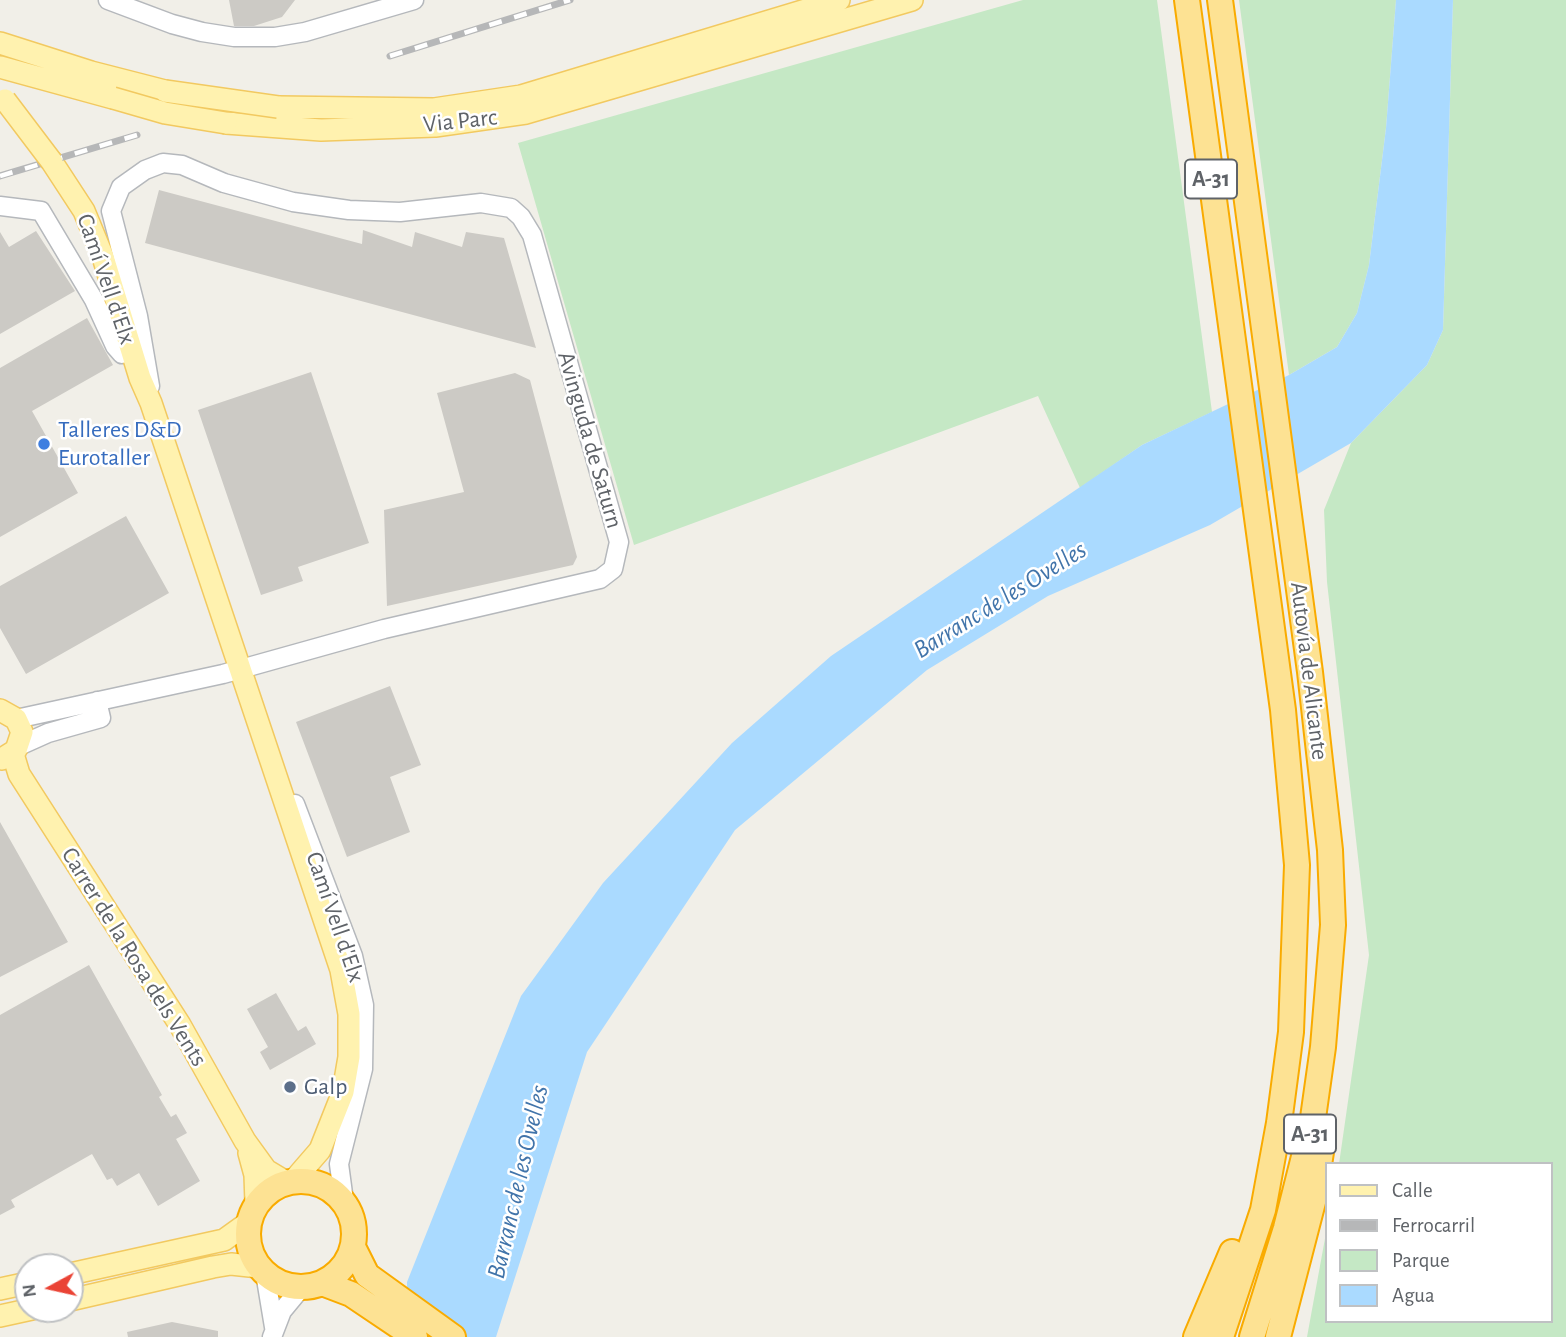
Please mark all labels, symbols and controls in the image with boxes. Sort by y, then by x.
street label: Via Parc [422,103,498,139]
road number: A-31 [1185,160,1237,198]
street label: Camí Vell d'Elx [70,210,142,348]
street label: Avinguda de Saturn [551,348,629,532]
place label: Talleres D&D Eurotaller [58,416,181,472]
marker: Talleres D&D Eurotaller [36,436,52,452]
water label: Barranc de les Ovelles [908,534,1092,666]
street label: Autovía de Alicante [1284,580,1334,762]
street label: Carrer de la Rosa dels Vents [55,842,213,1072]
street label: Camí Vell d'Elx [299,848,371,986]
place label: Galp [304,1073,347,1101]
marker: Galp [282,1079,298,1095]
water label: Barranc de les Ovelles [481,1082,555,1282]
road number: A-31 [1284,1114,1336,1154]
legend [1324,1162,1552,1323]
text: Calle [1392,1180,1433,1201]
text: Ferrocarril [1392,1215,1475,1236]
text: Parque [1392,1250,1450,1271]
north arrow [14,1253,84,1323]
text: N [19,1283,40,1299]
text: Agua [1392,1285,1435,1306]

